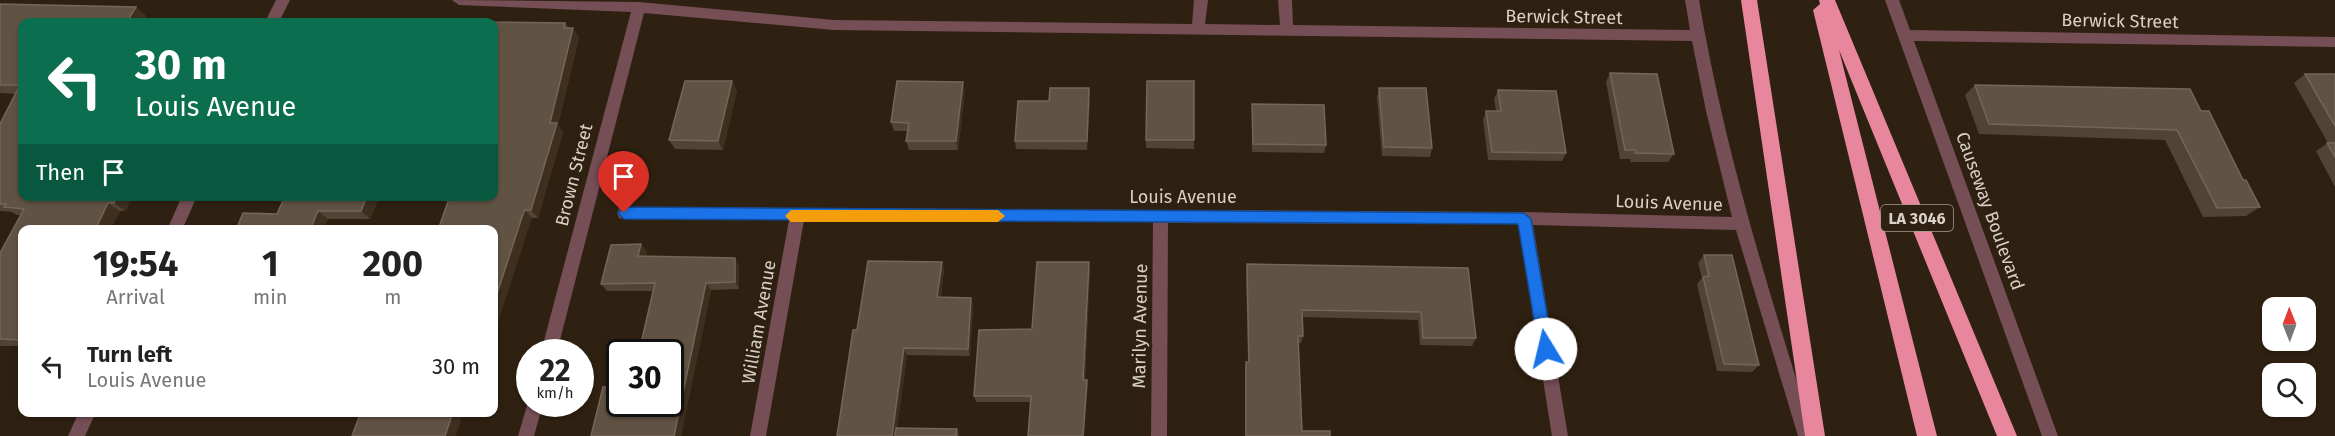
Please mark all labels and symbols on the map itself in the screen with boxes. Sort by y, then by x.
street label: Berwick Street [1505,5,1623,29]
street label: Berwick Street [2061,9,2179,33]
street label: Brown Street [551,121,597,229]
street label: Causeway Boulevard [1951,129,2029,293]
pin [598,151,649,213]
street label: Louis Avenue [1129,186,1237,208]
street label: Louis Avenue [1615,190,1723,216]
road number: LA 3046 [1881,205,1953,231]
street label: William Avenue [737,258,781,386]
street label: Marilyn Avenue [1128,263,1152,389]
north arrow [2262,297,2316,351]
position arrow [1514,317,1578,381]
speed limit sign: 30 [606,339,684,417]

